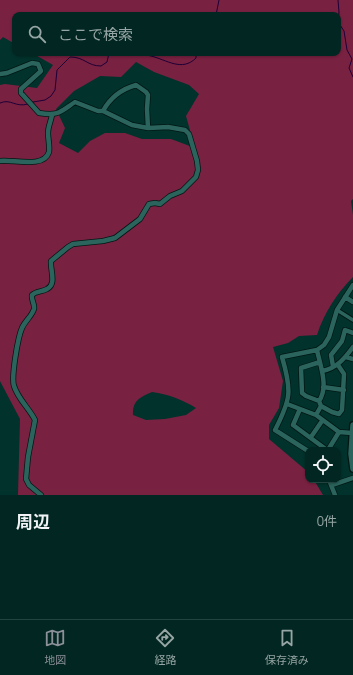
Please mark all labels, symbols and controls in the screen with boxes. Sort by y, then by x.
search box [12,12,341,56]
icon: search [26,23,48,45]
text: ここで検索 [58,23,133,46]
map controls [305,447,341,483]
button: locate [305,447,341,483]
text: 周辺 [16,509,50,535]
text: 0件 [317,511,337,531]
tab: 地図 [44,627,66,668]
tab: 経路 [154,627,176,668]
tab: 保存済み [265,627,309,668]

